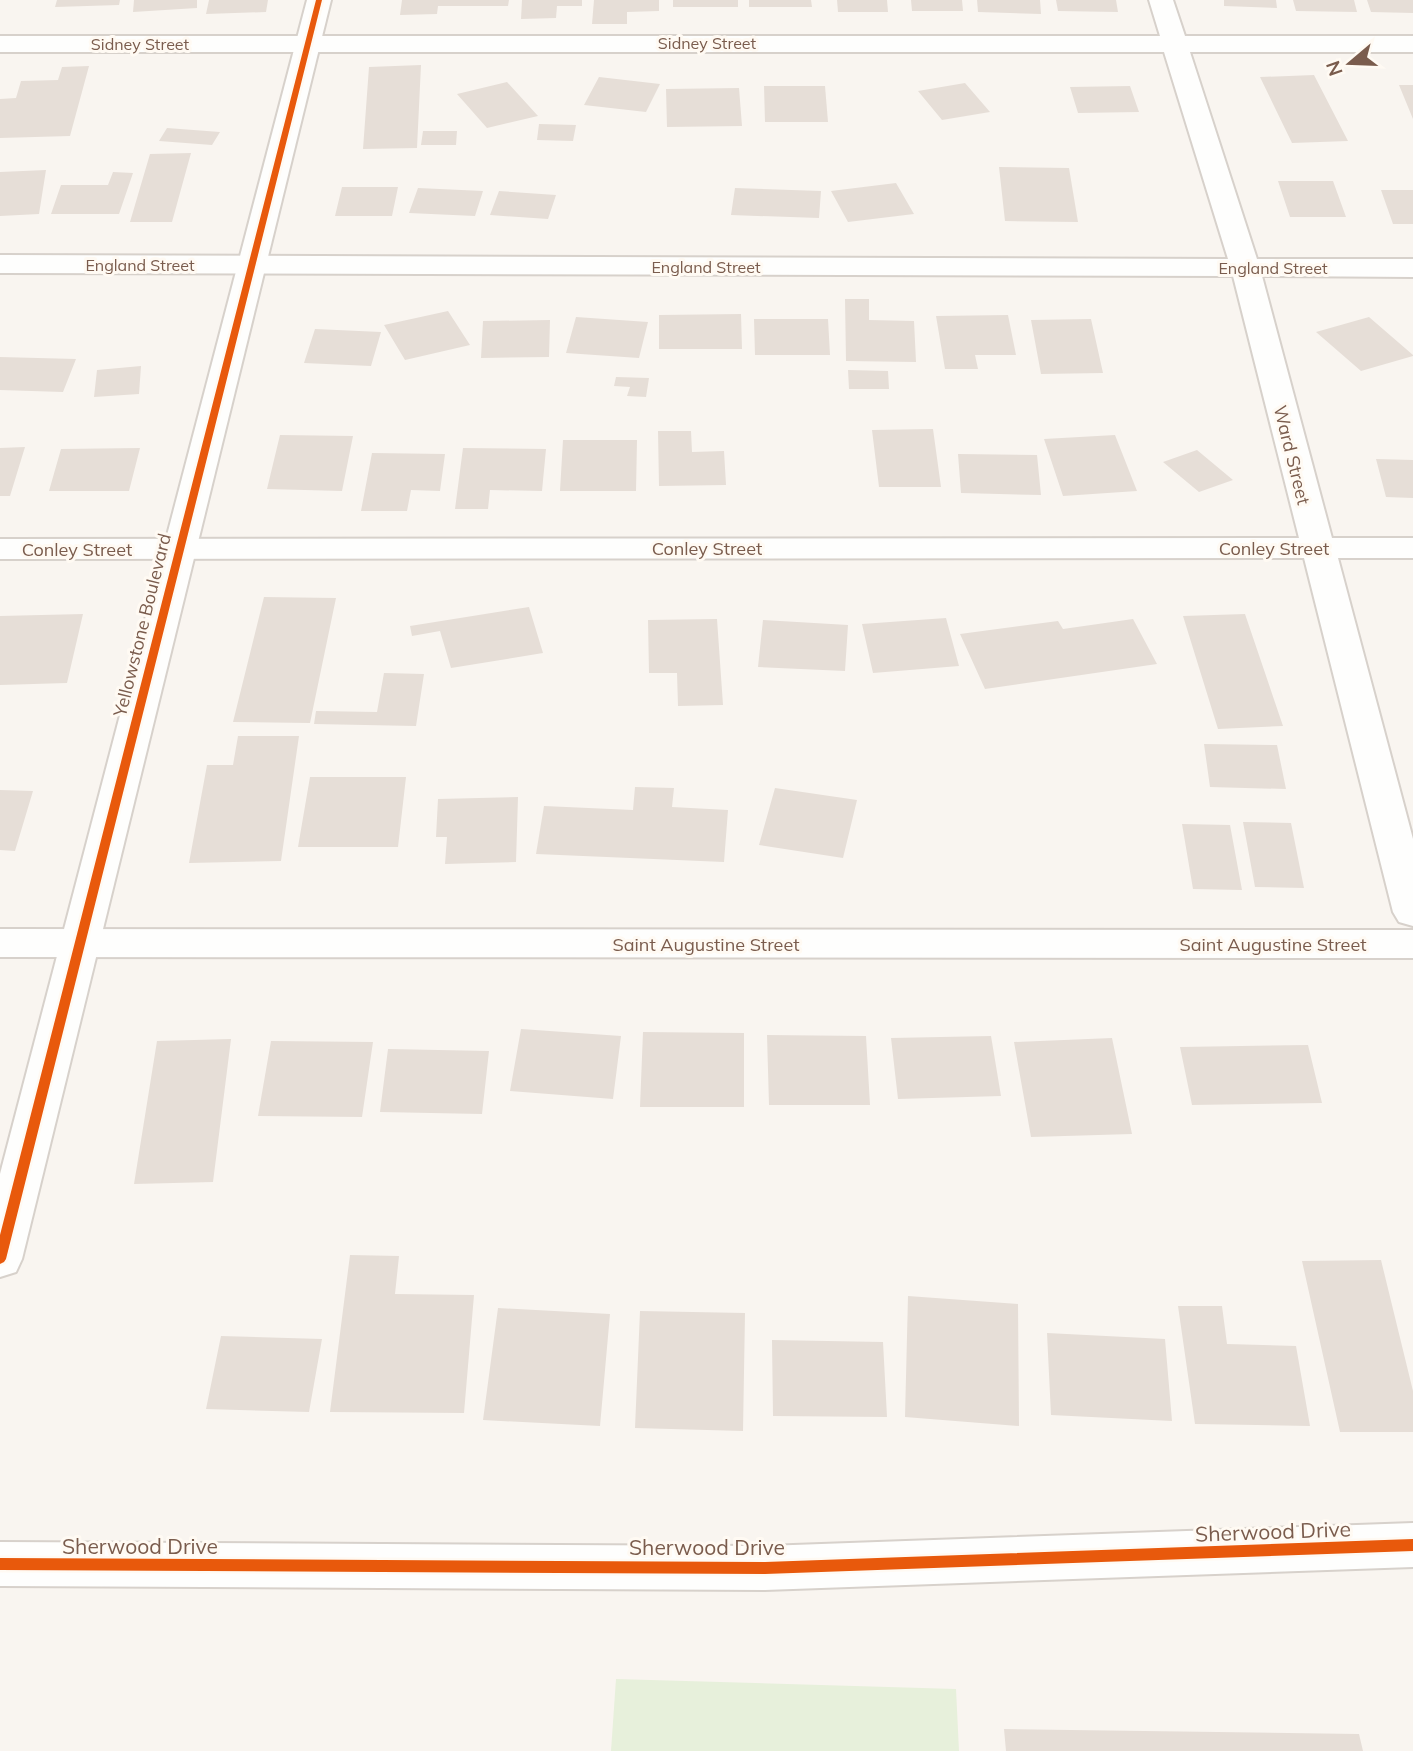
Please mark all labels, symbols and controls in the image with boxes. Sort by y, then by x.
north arrow [1315,28,1385,98]
street label: Sidney Street [658,33,757,53]
street label: Sidney Street [91,34,190,54]
text: N [1320,58,1348,79]
street label: England Street [85,255,195,275]
street label: England Street [651,257,761,277]
street label: England Street [1218,258,1328,278]
street label: Ward Street [1269,403,1315,507]
street label: Yellowstone Boulevard [108,531,176,720]
street label: Conley Street [652,537,762,560]
street label: Conley Street [1219,537,1329,560]
street label: Conley Street [22,538,132,561]
street label: Saint Augustine Street [613,933,799,956]
street label: Saint Augustine Street [1180,933,1366,956]
street label: Sherwood Drive [1195,1515,1351,1547]
street label: Sherwood Drive [62,1533,218,1559]
street label: Sherwood Drive [629,1534,785,1560]

